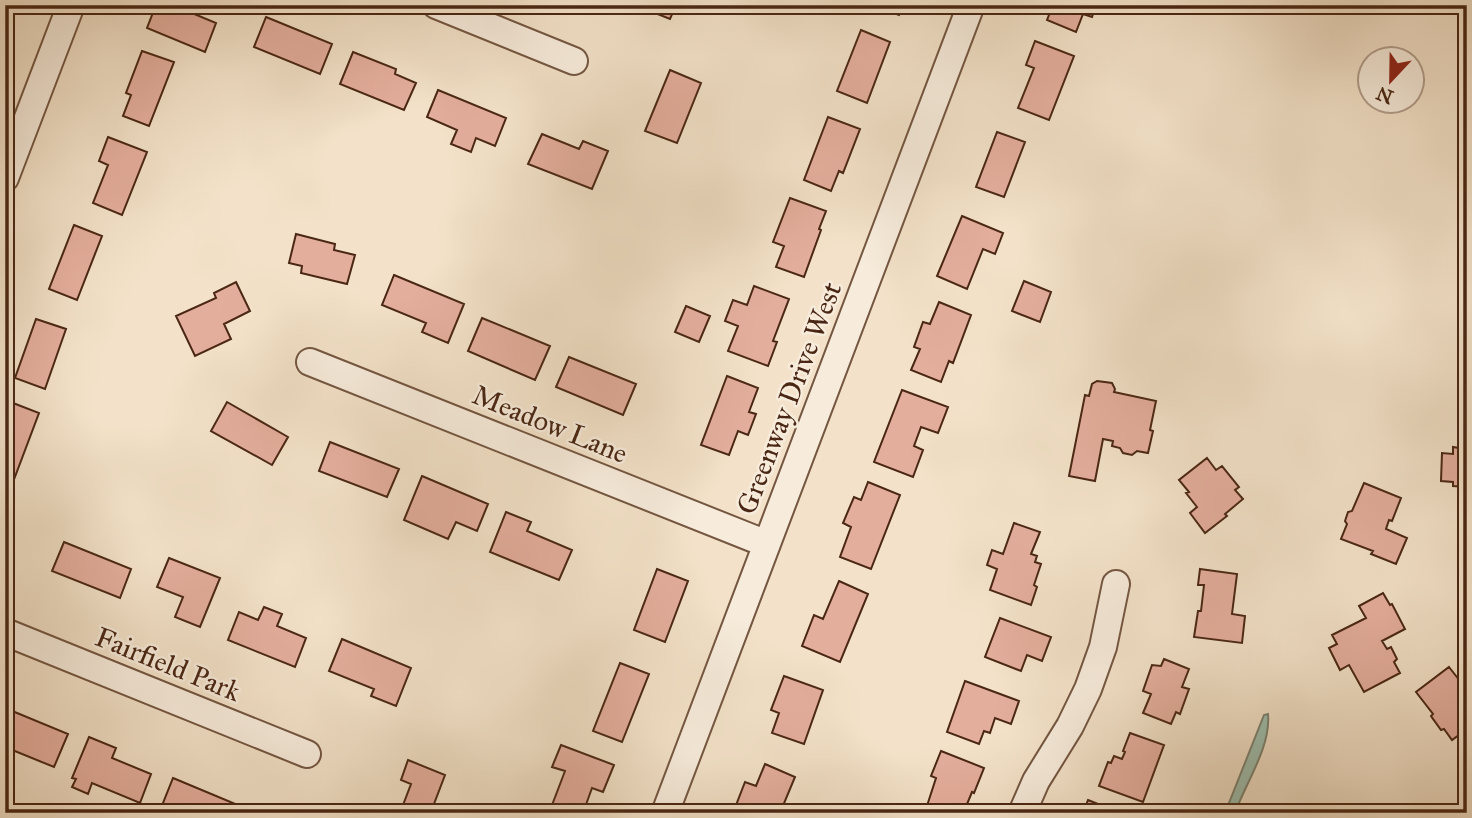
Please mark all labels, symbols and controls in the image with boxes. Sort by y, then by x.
north arrow [1356,46,1426,116]
text: N [1373,82,1397,109]
street label: Greenway Drive West [729,277,849,519]
street label: Meadow Lane [467,377,633,471]
street label: Fairfield Park [90,619,246,709]

